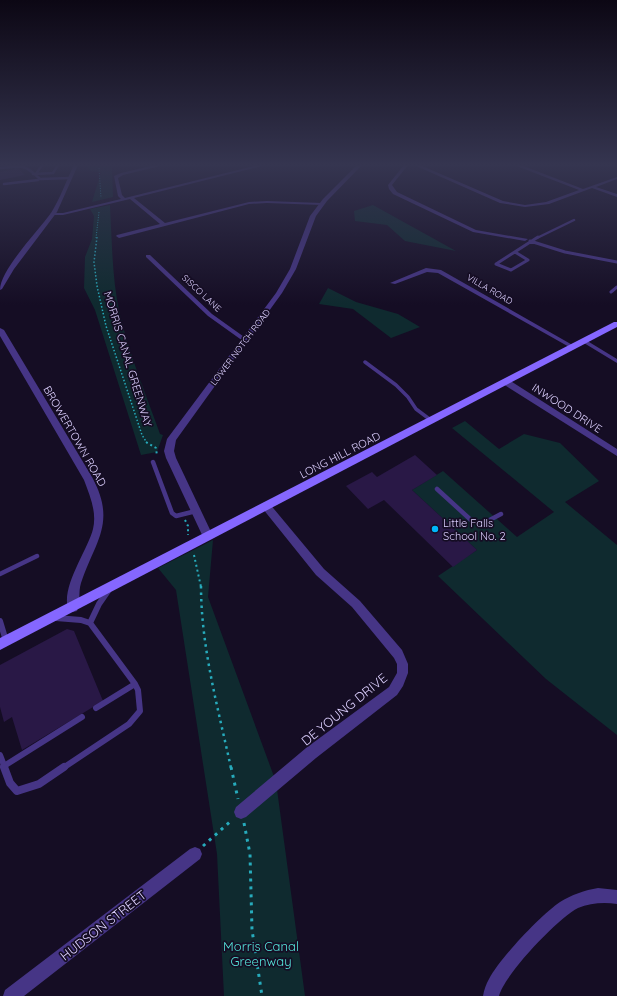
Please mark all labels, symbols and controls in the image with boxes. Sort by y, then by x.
street label: VILLA ROAD [465,271,515,307]
street label: SISCO LANE [180,272,224,314]
street label: MORRIS CANAL GREENWAY [101,289,155,429]
street label: LOWER NOTCH ROAD [208,306,272,387]
street label: INWOOD DRIVE [529,380,605,436]
street label: BROWERTOWN ROAD [40,383,110,489]
street label: LONG HILL ROAD [297,429,383,481]
place label: Little Falls School No. 2 [443,516,506,543]
marker: Little Falls School No. 2 [430,524,440,534]
street label: DE YOUNG DRIVE [298,669,390,749]
street label: HUDSON STREET [57,886,149,964]
park label: Morris Canal Greenway [223,938,299,969]

